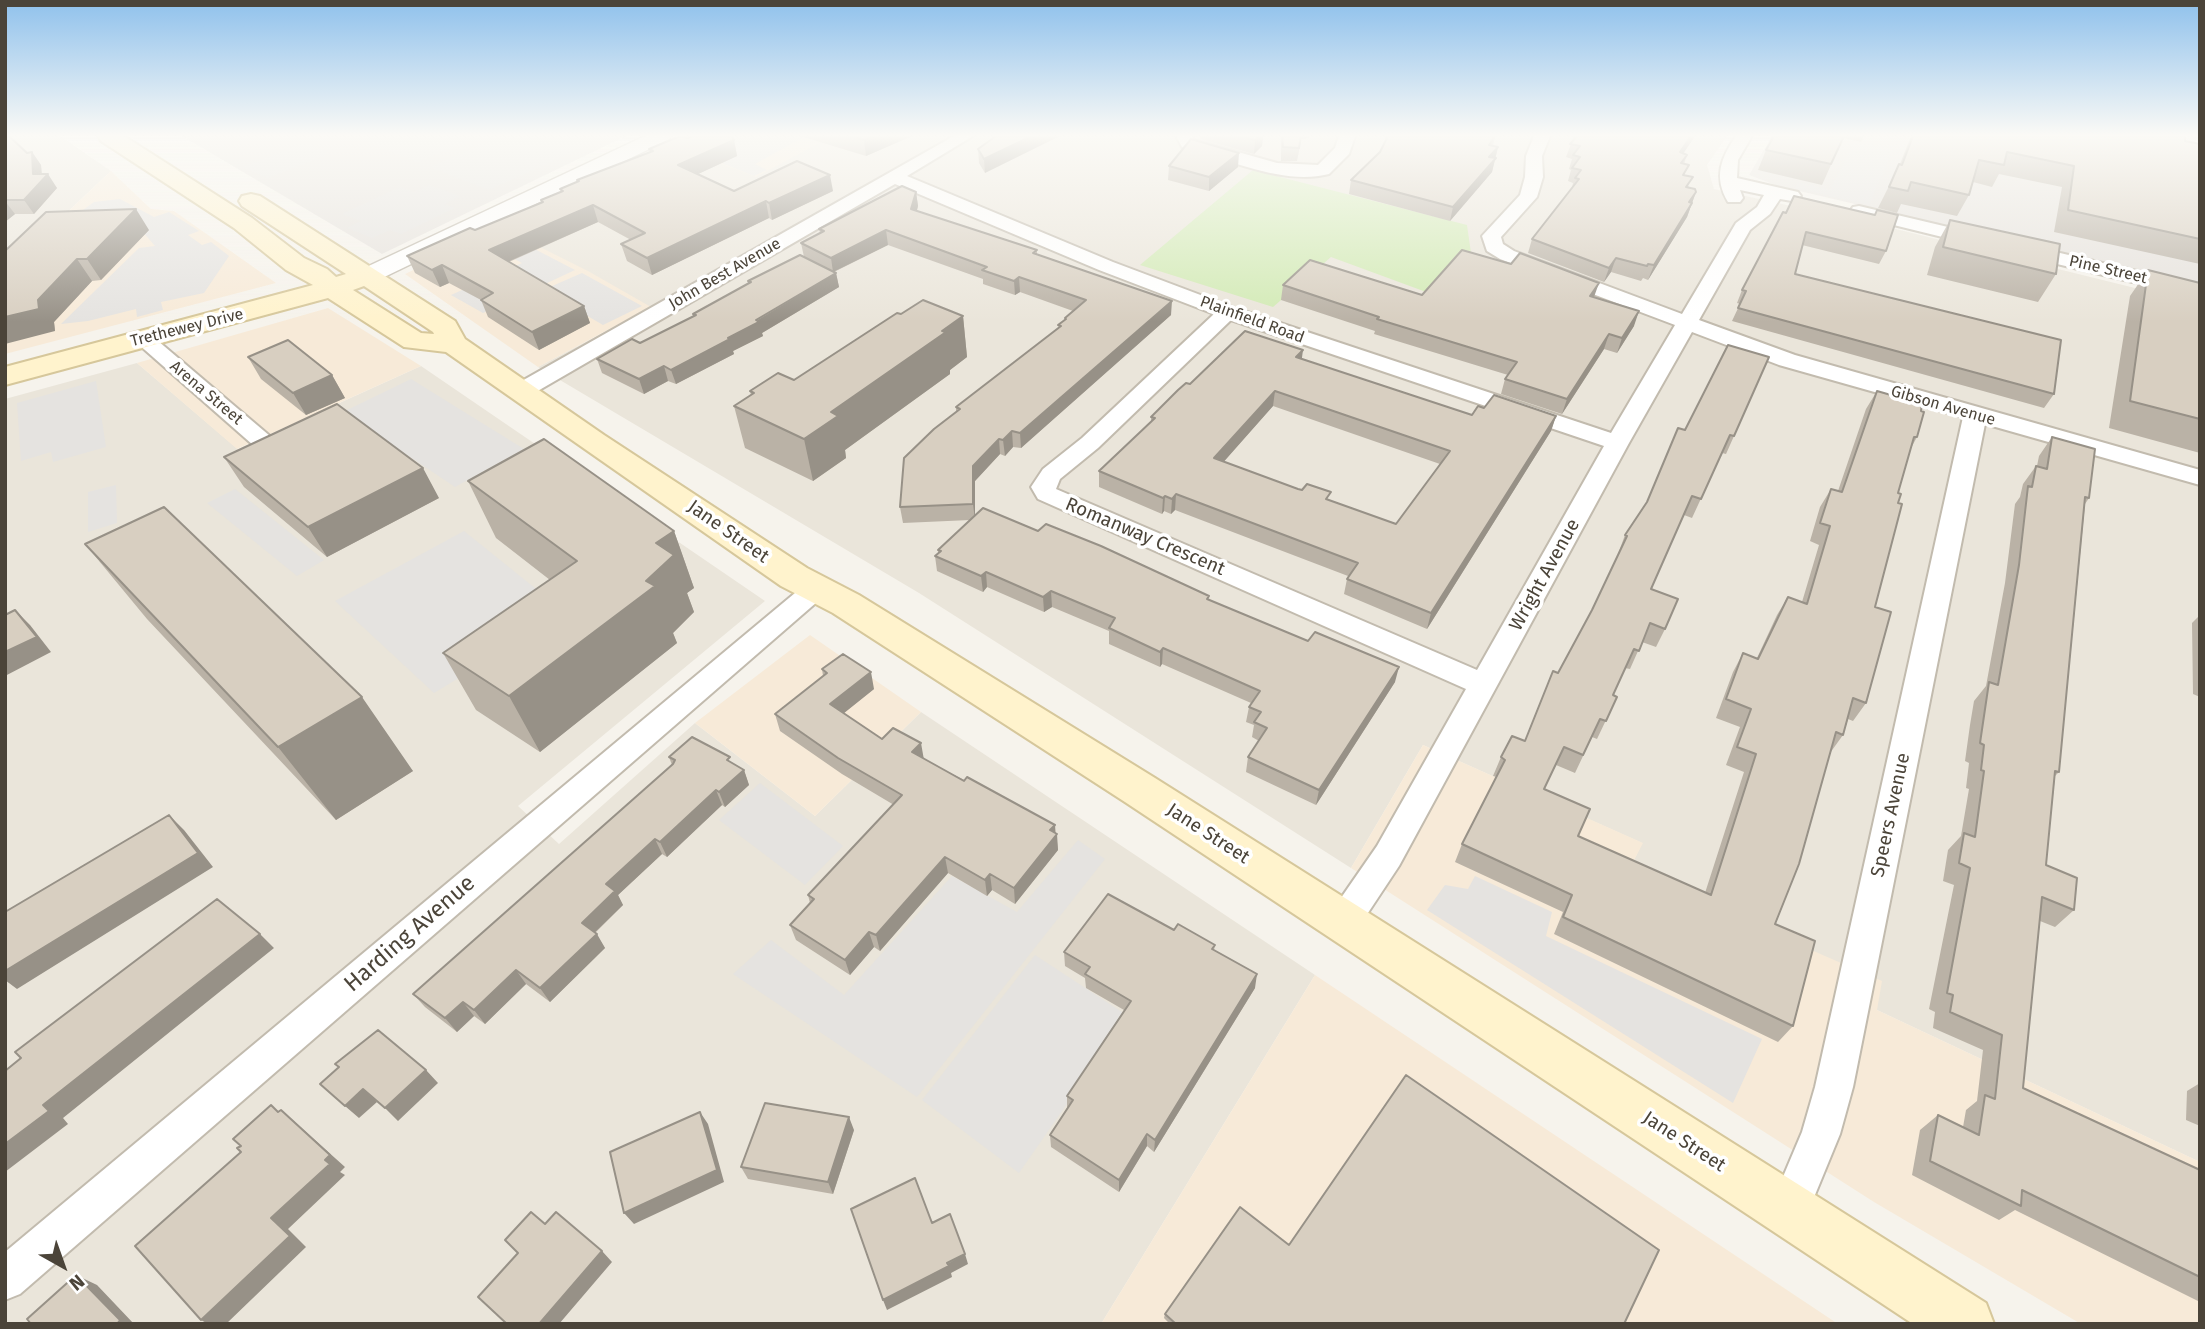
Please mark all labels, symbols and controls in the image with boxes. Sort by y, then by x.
street label: John Best Avenue [666,234,784,314]
street label: Pine Street [2067,252,2149,288]
street label: Plainfield Road [1197,292,1307,348]
street label: Trethewey Drive [128,305,246,351]
street label: Arena Street [166,357,246,429]
street label: Gibson Avenue [1889,382,1997,430]
street label: Romanway Crescent [1062,493,1228,581]
street label: Jane Street [683,496,773,568]
street label: Wright Avenue [1505,515,1585,635]
street label: Speers Avenue [1867,751,1915,879]
street label: Jane Street [1162,799,1254,869]
street label: Harding Avenue [339,870,481,998]
street label: Jane Street [1638,1107,1730,1177]
north arrow [28,1231,98,1301]
text: N [65,1270,89,1295]

